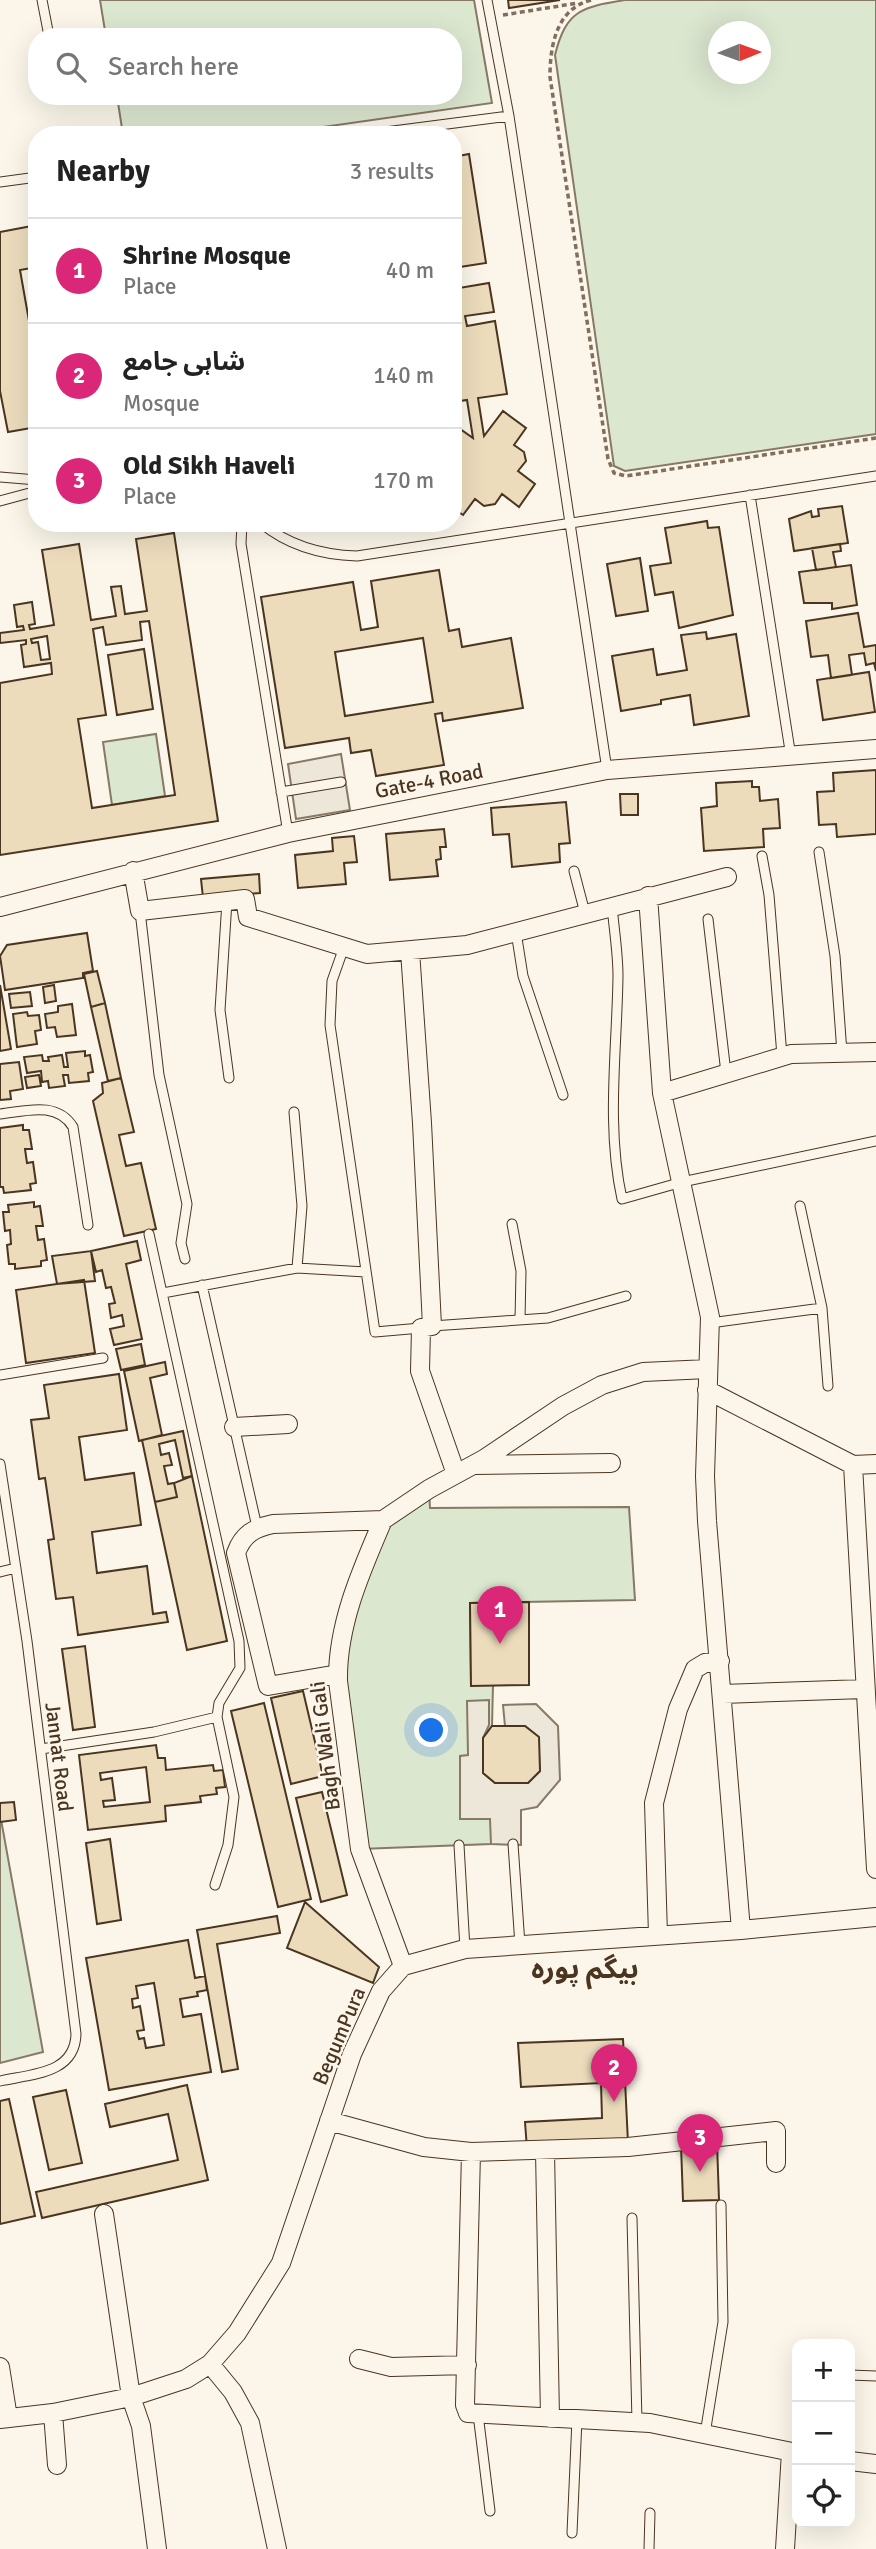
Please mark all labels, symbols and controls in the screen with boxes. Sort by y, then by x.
north arrow [708,21,771,84]
search box [28,28,462,105]
icon: search [52,48,90,86]
text: Search here [108,51,239,83]
text: Nearby [56,153,150,190]
text: 3 results [350,157,434,186]
text: Shrine Mosque [123,240,291,272]
text: 1 [73,256,85,285]
text: 40 m [386,256,434,285]
text: Place [123,272,177,301]
text: شاہی جامع [123,346,245,378]
text: 2 [73,361,85,390]
text: 140 m [373,361,434,390]
text: Mosque [123,389,200,418]
text: Old Sikh Haveli [123,450,295,482]
text: 3 [73,466,85,495]
text: 170 m [373,466,434,495]
text: Place [123,482,177,511]
street label: Gate-4 Road [373,758,485,804]
pin: 1 [477,1586,523,1644]
street label: Bagh Wali Gali [304,1680,346,1812]
street label: Jannat Road [39,1701,79,1813]
your location [414,1713,448,1747]
district label: بیگم پورہ [531,1952,639,1990]
street label: BegumPura [307,1983,371,2089]
pin: 2 [591,2044,637,2102]
pin: 3 [677,2114,723,2172]
map controls [792,2339,855,2528]
button: + [792,2339,855,2402]
button: − [792,2402,855,2465]
button: locate [792,2465,855,2528]

